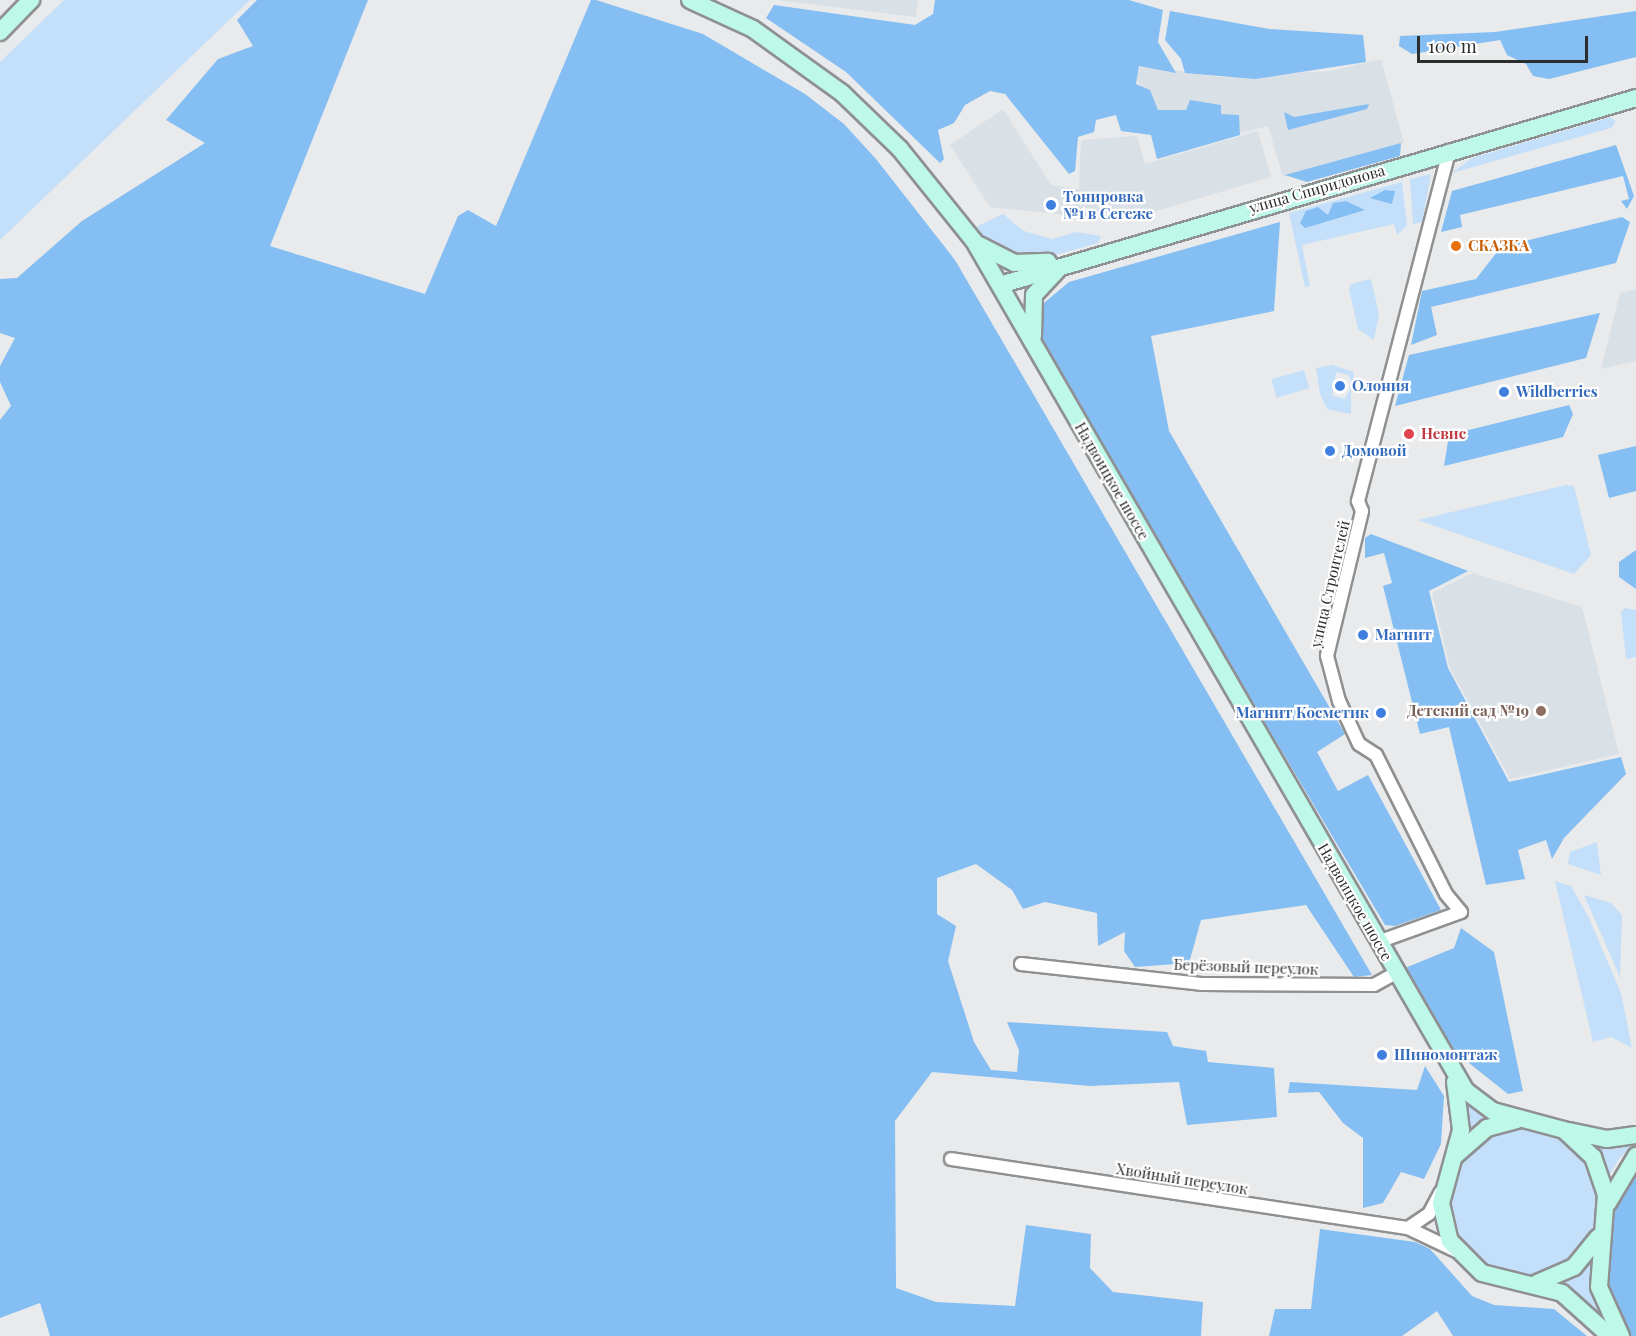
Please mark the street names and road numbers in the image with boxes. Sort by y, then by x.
street label: улица Спиридонова [1247,161,1387,217]
street label: Надвоицкое шоссе [1071,419,1153,543]
street label: улица Строителей [1307,519,1353,649]
street label: Надвоицкое шоссе [1314,840,1396,964]
street label: Берёзовый переулок [1173,955,1319,979]
street label: Хвойный переулок [1115,1160,1249,1198]

